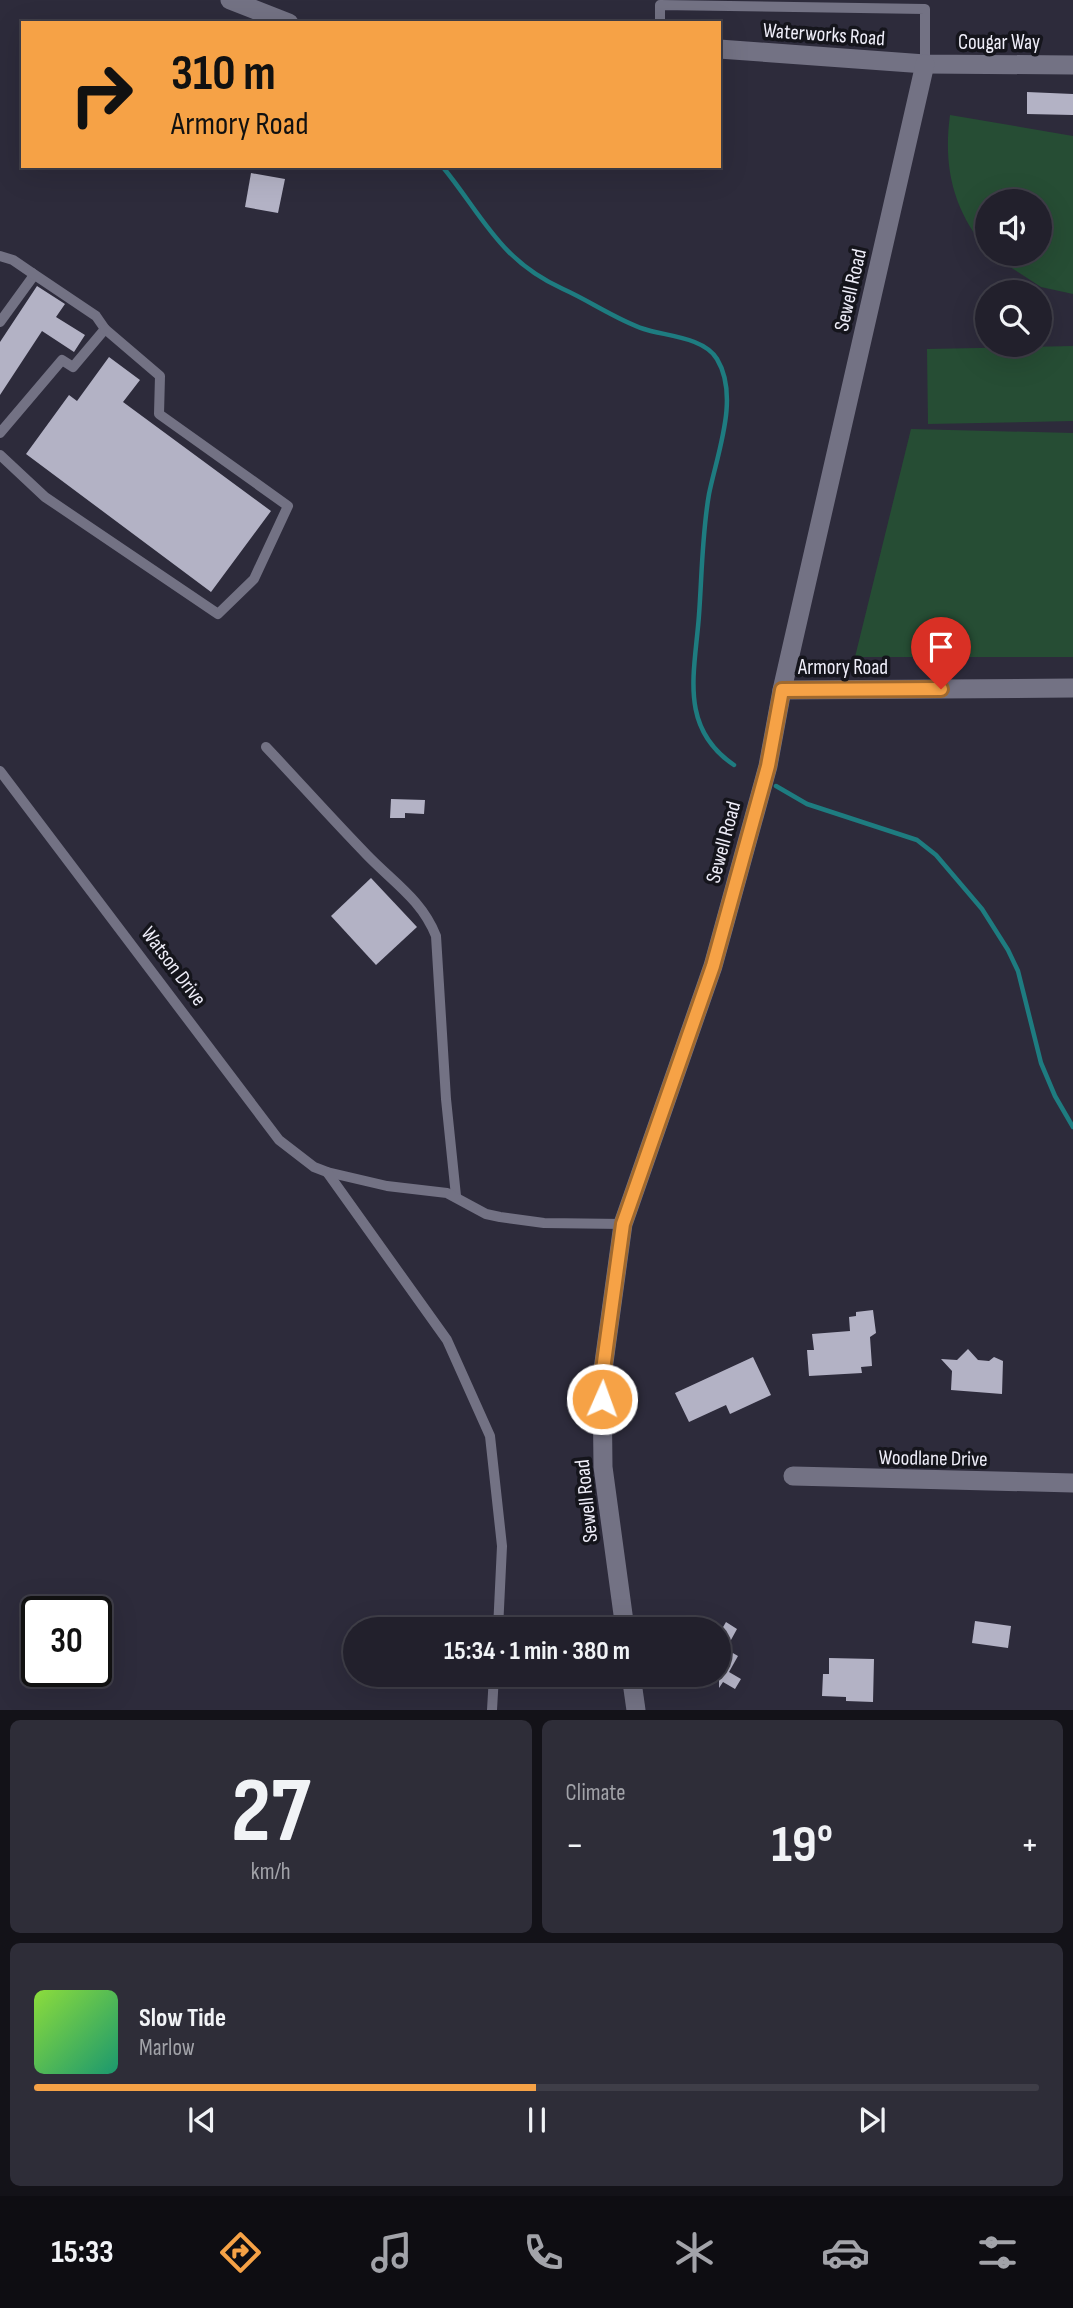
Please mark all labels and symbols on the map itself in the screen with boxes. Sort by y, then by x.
street label: Waterworks Road [762,18,886,51]
street label: Cougar Way [958,30,1040,55]
street label: Sewell Road [829,247,872,334]
pin [911,617,971,689]
street label: Armory Road [797,655,888,680]
street label: Sewell Road [701,798,746,886]
street label: Watson Drive [136,922,211,1011]
position arrow [565,1362,639,1436]
street label: Woodlane Drive [878,1445,988,1472]
street label: Sewell Road [570,1458,603,1544]
speed limit sign: 30 [21,1596,112,1687]

